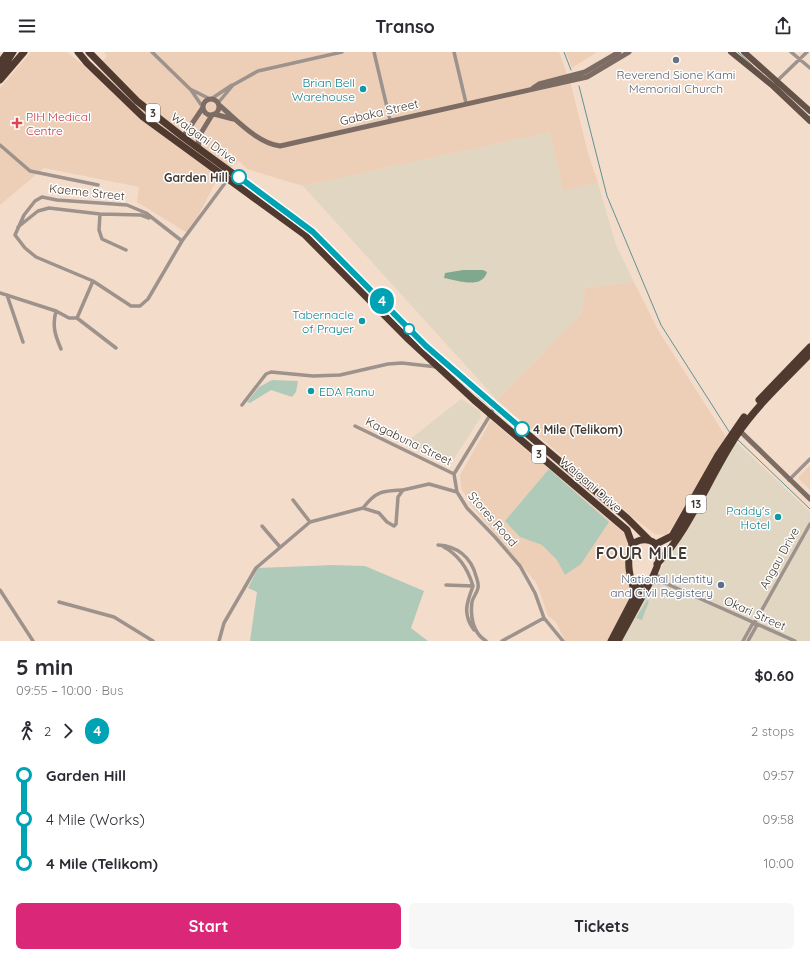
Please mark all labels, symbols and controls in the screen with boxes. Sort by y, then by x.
icon: menu [16,15,38,37]
text: Transo [375,15,435,38]
icon: share [772,15,794,37]
marker: Reverend Sione Kami Memorial Church [671,55,681,65]
place label: Reverend Sione Kami Memorial Church [617,67,735,96]
place label: Brian Bell Warehouse [292,75,355,104]
marker: Brian Bell Warehouse [358,84,368,94]
street label: Gabaka Street [338,96,420,128]
road number: 3 [146,104,160,122]
place label: PIH Medical Centre [26,109,91,138]
street label: Waigani Drive [168,109,240,167]
marker: PIH Medical Centre [11,117,23,129]
marker: Garden Hill [231,169,247,185]
place label: Garden Hill [164,170,228,185]
street label: Kaeme Street [48,181,126,203]
line badge: 4 [369,288,395,314]
text: 4 [378,292,386,310]
place label: Tabernacle of Prayer [292,307,354,336]
marker: Tabernacle of Prayer [357,316,367,326]
unlabelled marker [403,323,415,335]
place label: EDA Ranu [319,384,375,399]
marker: EDA Ranu [306,386,316,396]
street label: Kagabuna Street [363,414,455,468]
marker: 4 Mile (Telikom) [514,421,530,437]
place label: 4 Mile (Telikom) [533,422,623,437]
road number: 3 [532,445,546,463]
street label: Waigani Drive [557,453,625,515]
street label: Stores Road [465,488,521,550]
road number: 13 [686,495,706,513]
place label: Paddy's Hotel [726,503,770,532]
marker: Paddy's Hotel [773,512,783,522]
street label: Angau Drive [756,524,802,591]
district label: FOUR MILE [596,543,688,563]
place label: National Identity and Civil Registery [610,571,713,600]
marker: National Identity and Civil Registery [716,580,726,590]
street label: Okari Street [722,593,788,633]
text: 5 min [16,653,73,681]
text: $0.60 [755,666,794,685]
text: 09:55 – 10:00 · Bus [16,682,123,698]
icon: walk [16,720,38,742]
icon: forward [57,720,79,742]
text: 4 [93,722,101,740]
text: 2 [44,723,51,739]
text: 2 stops [751,723,794,739]
text: Garden Hill [46,766,126,785]
text: 09:57 [763,767,794,783]
text: 4 Mile (Works) [46,810,145,829]
text: 09:58 [762,811,794,827]
text: 4 Mile (Telikom) [46,854,158,873]
text: 10:00 [764,855,794,871]
button: Start [16,903,401,949]
button: Tickets [409,903,794,949]

